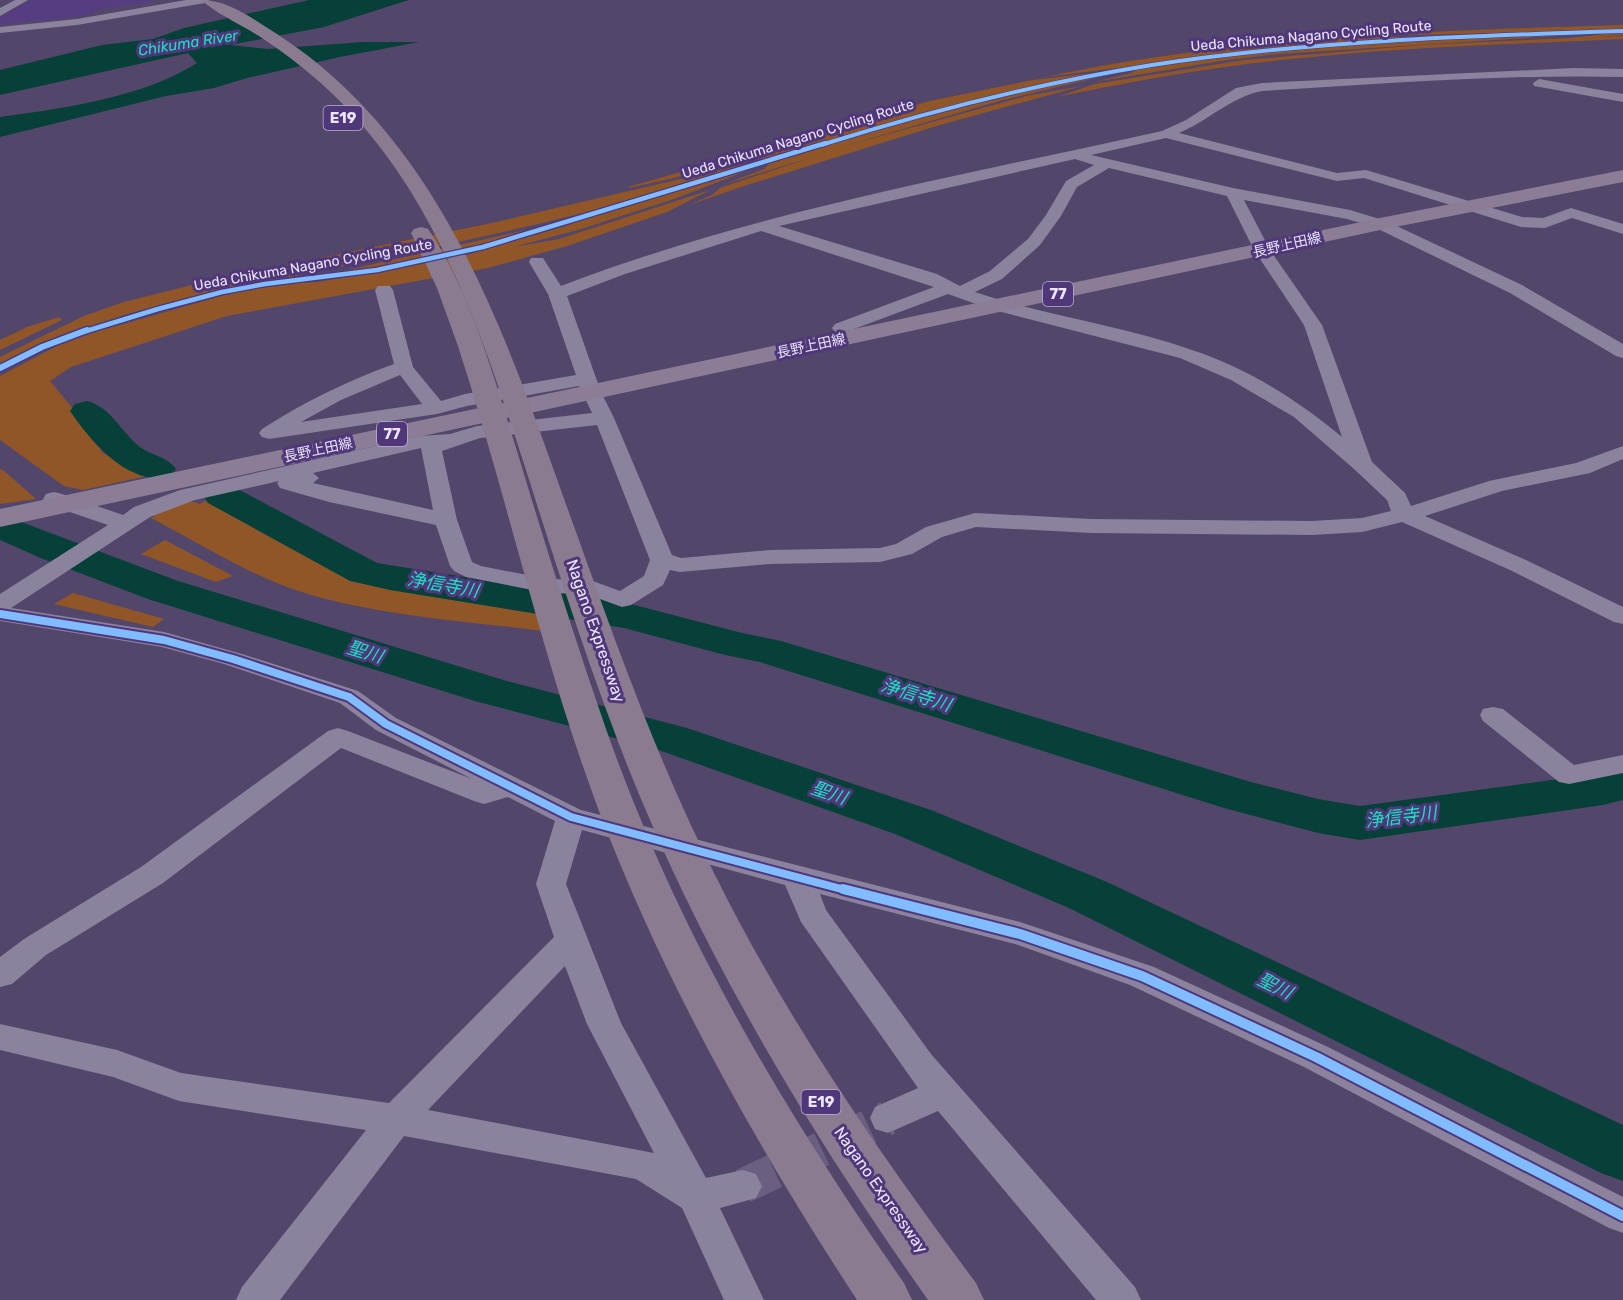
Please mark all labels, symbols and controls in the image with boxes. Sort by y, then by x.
street label: Ueda Chikuma Nagano Cycling Route [1190,17,1432,55]
water label: Chikuma River [137,26,241,60]
street label: Ueda Chikuma Nagano Cycling Route [680,96,916,182]
road number: E19 [324,106,362,130]
street label: 長野上田線 [1251,229,1323,261]
street label: Ueda Chikuma Nagano Cycling Route [193,236,434,294]
road number: 77 [1043,282,1073,306]
street label: 長野上田線 [775,330,847,362]
road number: 77 [377,422,407,446]
street label: 長野上田線 [282,434,354,466]
street label: Nagano Expressway [563,557,629,705]
water label: 浄信寺川 [406,568,482,602]
water label: 聖川 [345,636,387,668]
water label: 浄信寺川 [878,674,956,717]
water label: 聖川 [808,777,851,810]
water label: 浄信寺川 [1364,801,1440,832]
water label: 聖川 [1254,968,1298,1005]
road number: E19 [802,1090,840,1114]
street label: Nagano Expressway [830,1123,932,1257]

